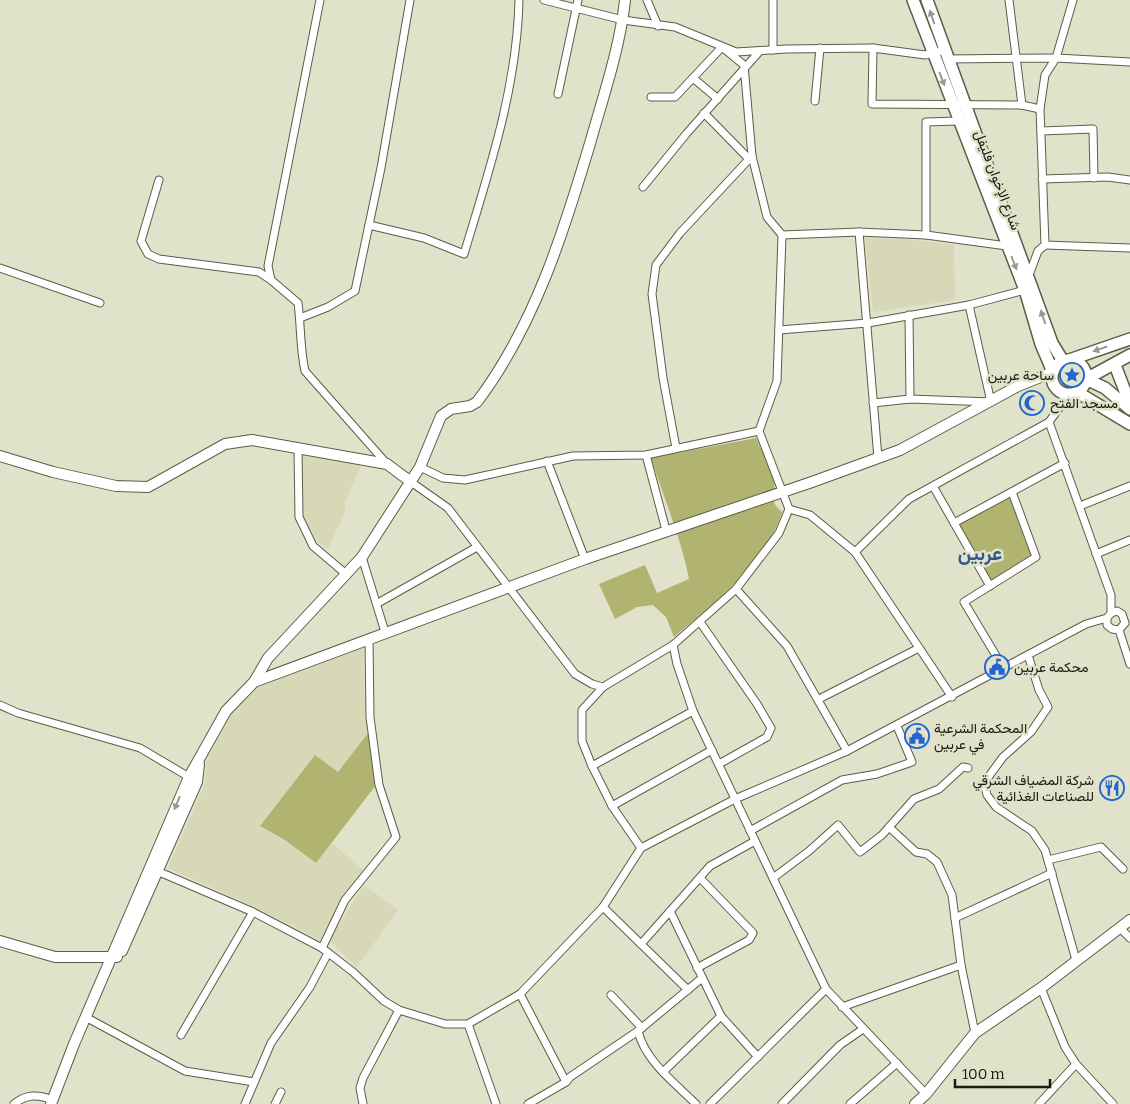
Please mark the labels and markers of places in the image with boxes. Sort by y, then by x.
place icon: ساحة عربين [1059,362,1085,388]
place label: ساحة عربين [988,367,1054,384]
mosque icon: مسجد الفتح [1019,390,1045,416]
place label: مسجد الفتح [1050,395,1118,414]
public building icon: محكمة عربين [984,654,1010,680]
place label: محكمة عربين [1014,659,1088,676]
place label: المحكمة الشرعية في عربين [934,720,1027,756]
public building icon: المحكمة الشرعية في عربين [904,723,930,749]
place label: شركة المضياف الشرقي للصناعات الغذائية [973,772,1094,805]
restaurant icon: شركة المضياف الشرقي للصناعات الغذائية [1099,775,1125,801]

